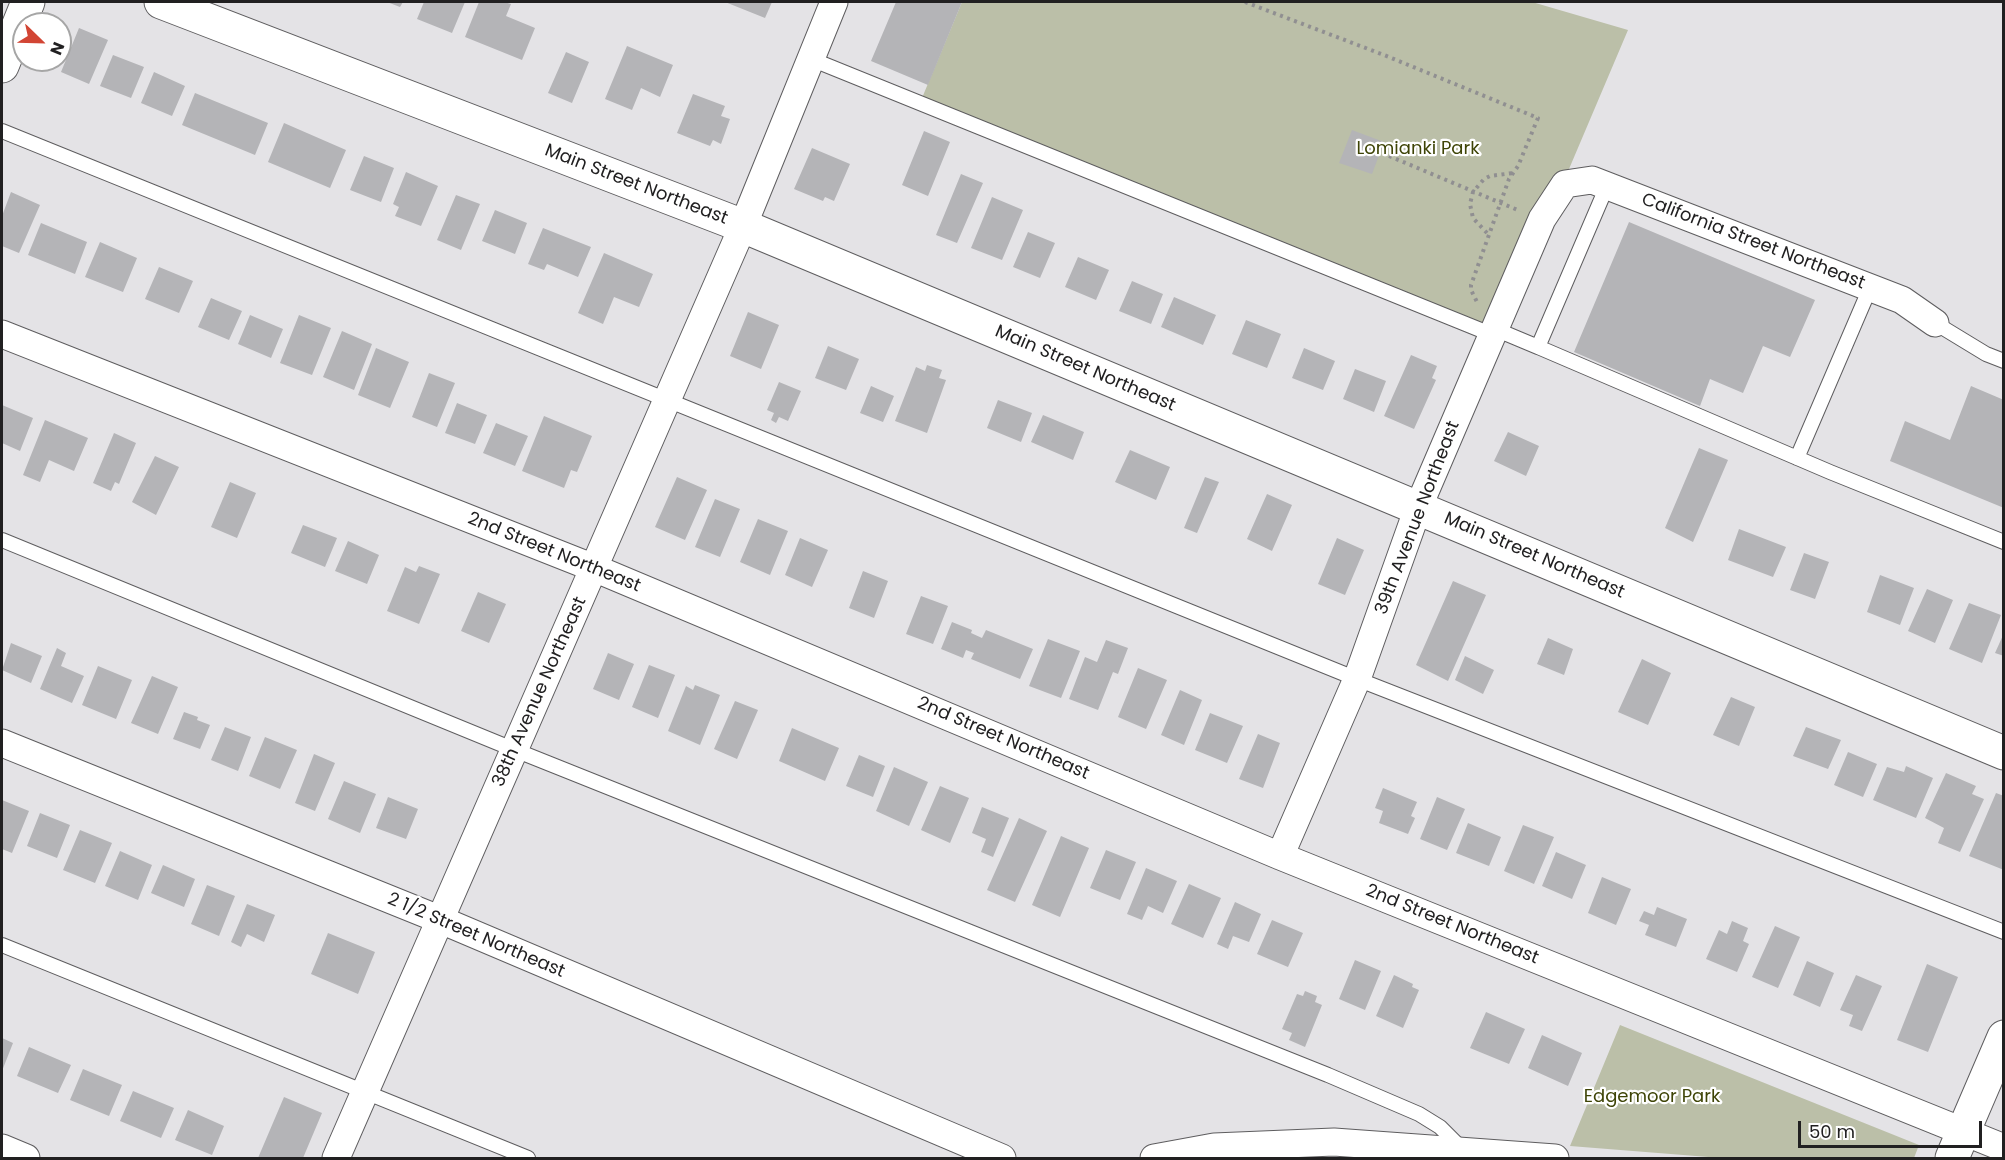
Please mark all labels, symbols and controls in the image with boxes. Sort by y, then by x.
north arrow [12,12,72,72]
text: N [44,38,70,58]
park label: Lomianki Park [1356,138,1480,160]
street label: Main Street Northeast [541,140,731,230]
street label: California Street Northeast [1638,189,1868,295]
street label: Main Street Northeast [991,321,1179,417]
street label: 39th Avenue Northeast [1371,418,1465,618]
street label: 2nd Street Northeast [464,508,644,598]
street label: Main Street Northeast [1440,508,1628,604]
street label: 38th Avenue Northeast [488,594,592,790]
street label: 2nd Street Northeast [914,693,1092,785]
street label: 2nd Street Northeast [1362,880,1542,970]
street label: 2 1/2 Street Northeast [384,889,568,983]
park label: Edgemoor Park [1584,1086,1720,1108]
scale bar [1801,1109,1986,1147]
text: 50 m [1809,1119,1855,1144]

